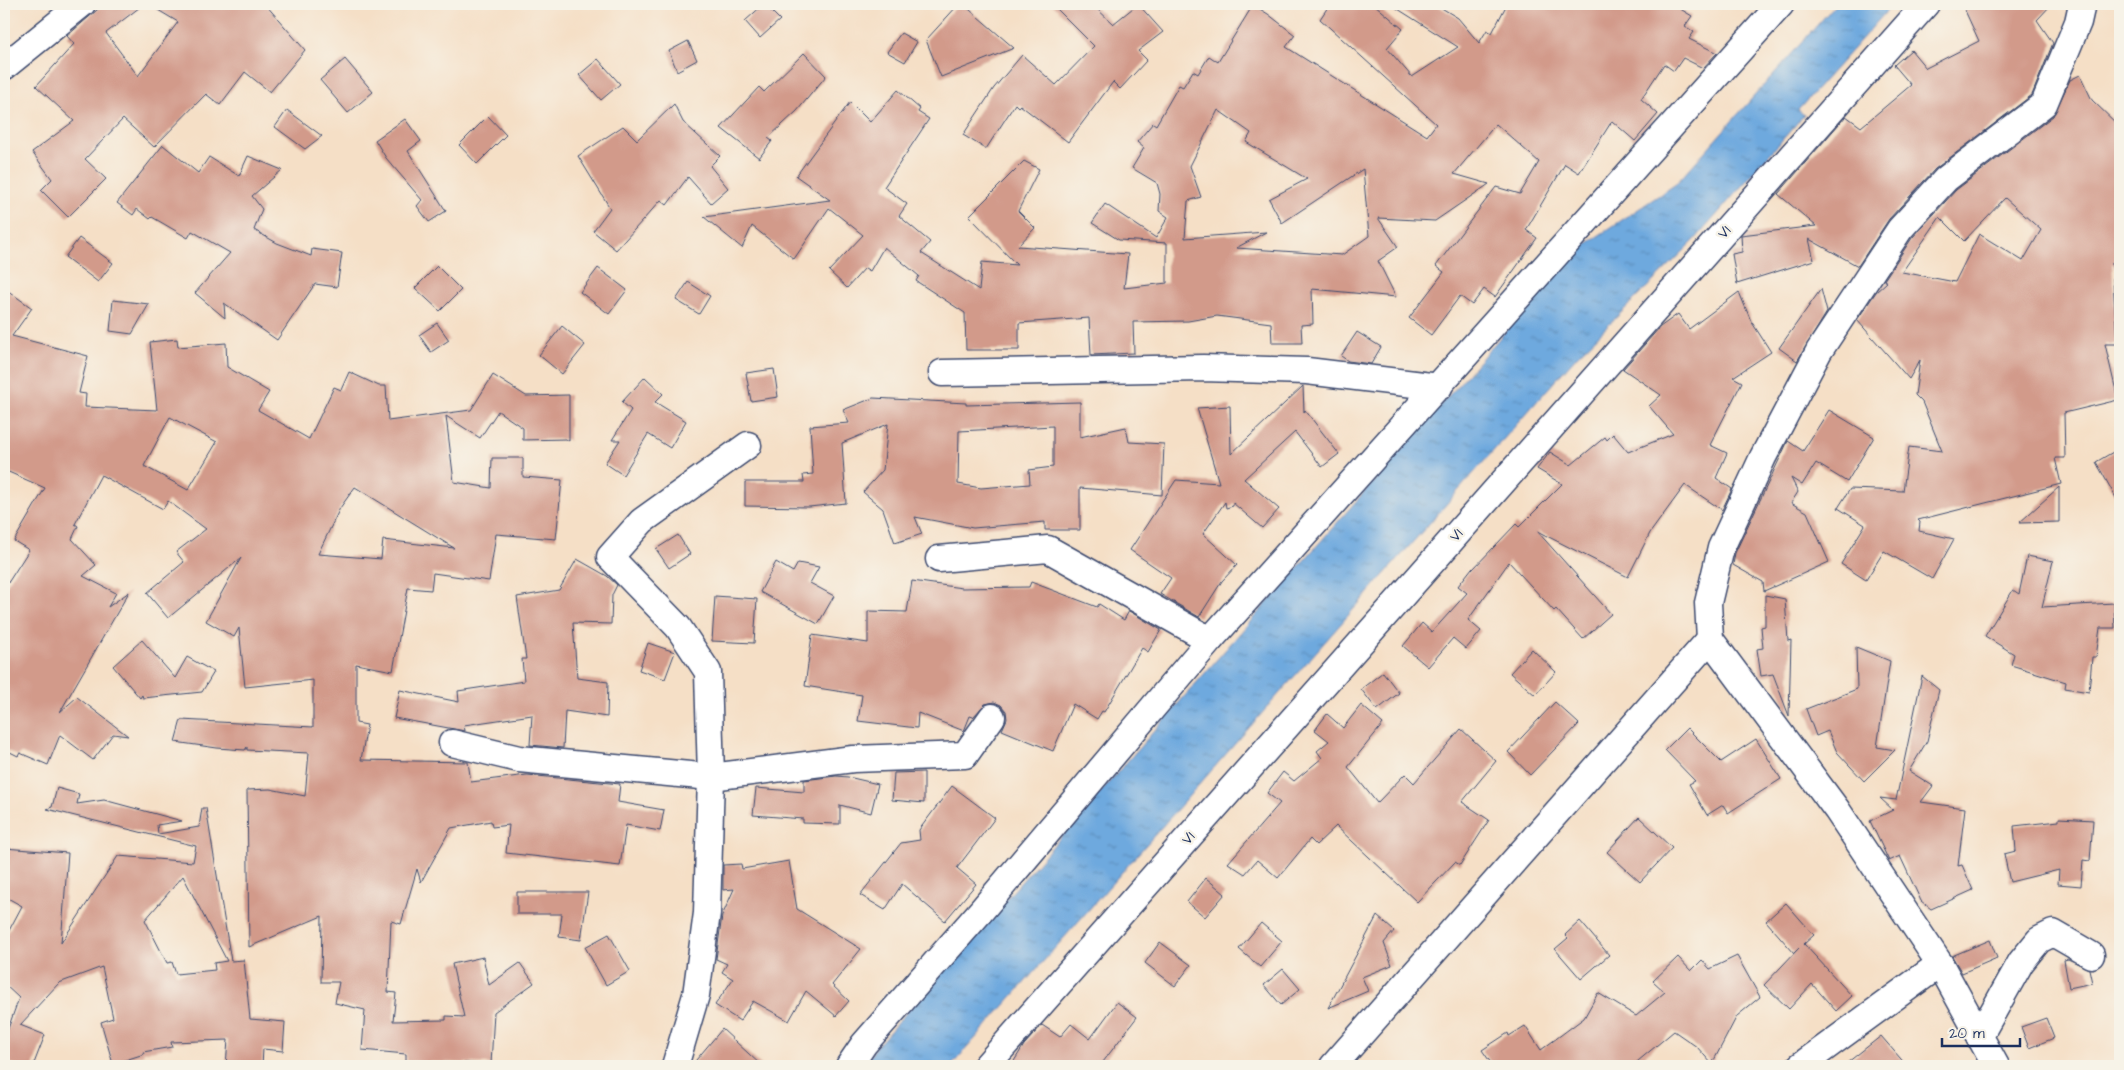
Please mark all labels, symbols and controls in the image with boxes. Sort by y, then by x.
street label: V1 [1713,221,1736,243]
street label: V1 [1445,524,1468,546]
street label: V1 [1177,827,1200,849]
scale bar [1942,1015,2019,1047]
text: 20 m [1949,1023,1985,1044]

